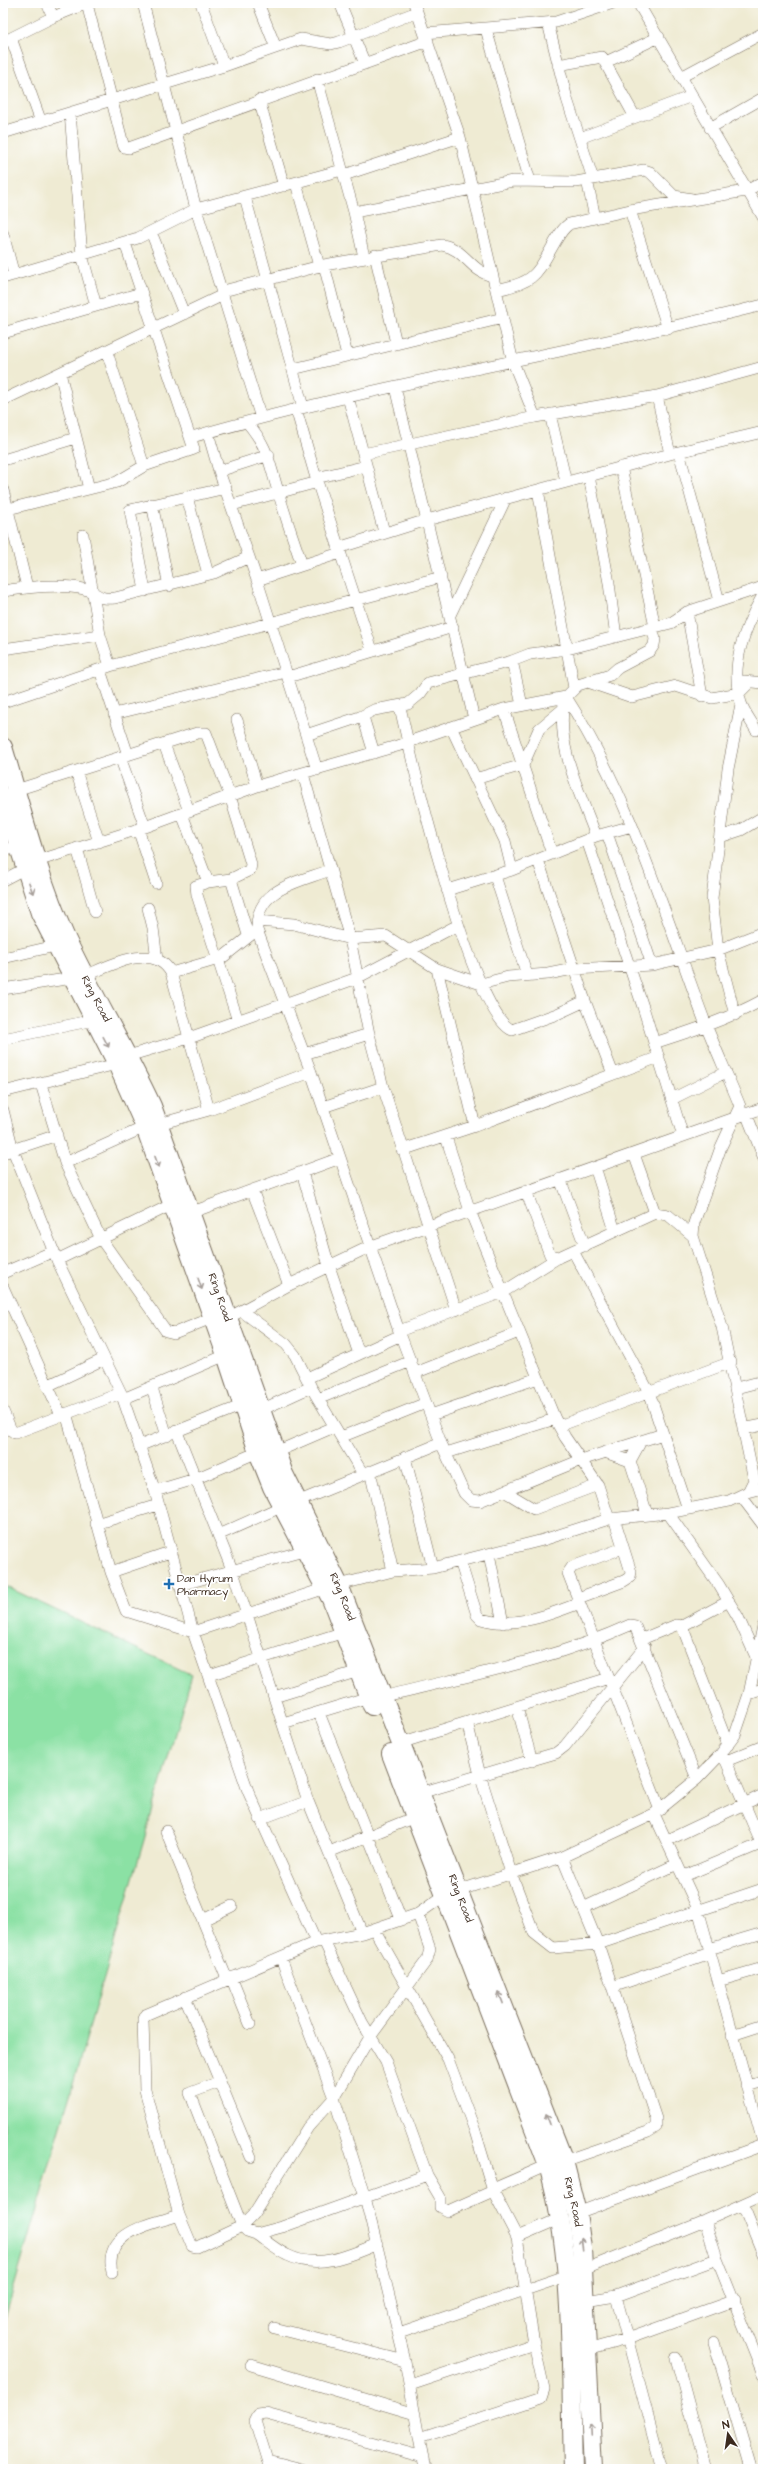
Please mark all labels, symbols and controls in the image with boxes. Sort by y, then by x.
one-way arrow [28,881,35,894]
street label: Ring Road [78,973,115,1025]
one-way arrow [103,1036,110,1048]
one-way arrow [154,1155,162,1167]
street label: Ring Road [205,1271,236,1324]
one-way arrow [197,1278,205,1290]
street label: Ring Road [326,1570,360,1623]
place label: Dan Hyrum Pharmacy [177,1571,233,1600]
marker: Dan Hyrum Pharmacy [164,1579,174,1589]
street label: Ring Road [445,1872,478,1925]
one-way arrow [496,1993,504,2005]
one-way arrow [543,2114,551,2126]
street label: Ring Road [561,2175,586,2228]
one-way arrow [578,2238,585,2251]
north arrow [708,2414,748,2454]
text: N [721,2417,731,2433]
one-way arrow [588,2424,595,2437]

